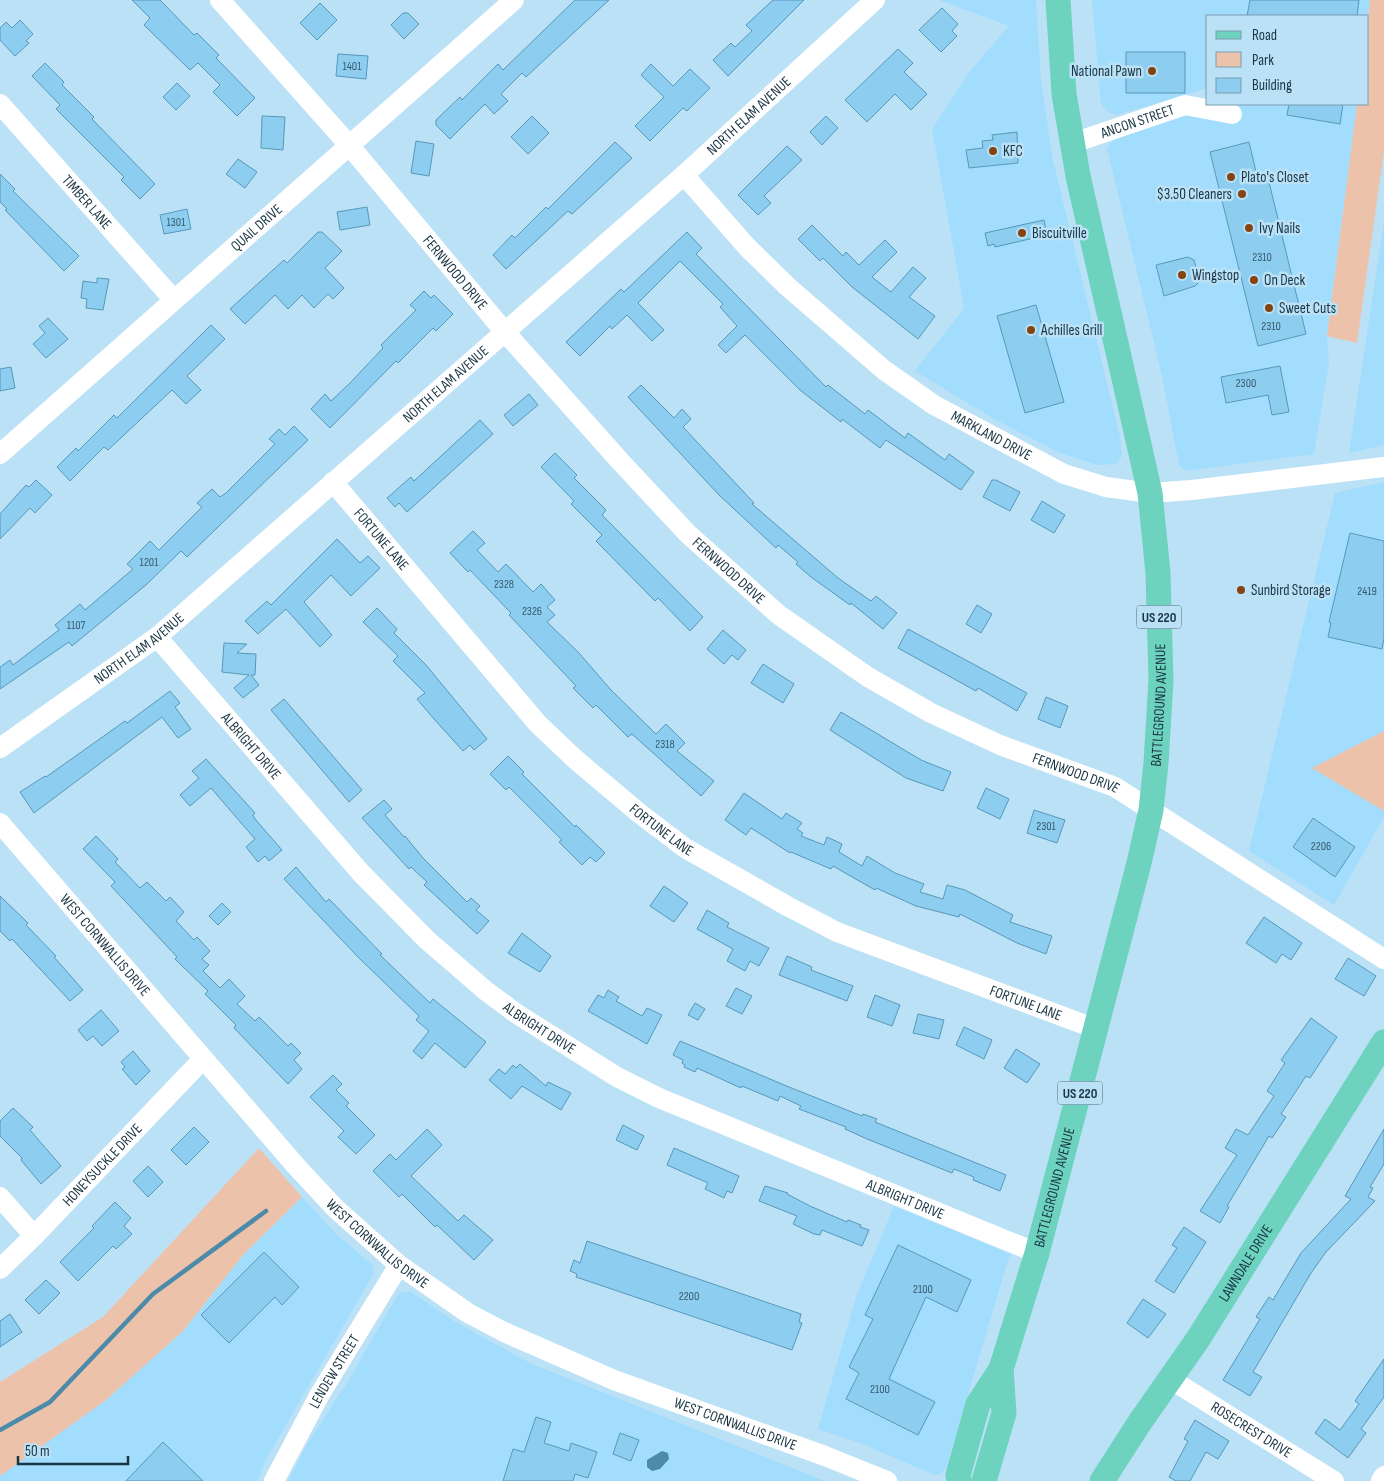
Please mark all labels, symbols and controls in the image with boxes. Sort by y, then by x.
legend [1206,15,1369,105]
text: Road [1252,26,1277,45]
text: Park [1252,51,1274,70]
house number: 1401 [343,59,362,74]
place label: National Pawn [1071,62,1142,81]
marker: National Pawn [1146,65,1158,77]
street label: NORTH ELAM AVENUE [703,72,795,159]
text: Building [1252,76,1292,95]
street label: ANCON STREET [1097,100,1177,143]
place label: KFC [1003,142,1023,161]
marker: KFC [987,145,999,157]
place label: Plato's Closet [1241,168,1309,187]
street label: TIMBER LANE [58,171,116,233]
marker: Plato's Closet [1225,171,1237,183]
place label: $3.50 Cleaners [1157,185,1232,204]
marker: $3.50 Cleaners [1236,188,1248,200]
street label: QUAIL DRIVE [227,200,286,255]
house number: 1301 [167,215,186,230]
place label: Ivy Nails [1259,219,1300,238]
marker: Ivy Nails [1243,222,1255,234]
place label: Biscuitville [1032,224,1087,243]
marker: Biscuitville [1016,227,1028,239]
street label: FERNWOOD DRIVE [419,231,492,314]
house number: 2310 [1252,250,1272,265]
place label: Wingstop [1192,266,1239,285]
marker: Wingstop [1176,269,1188,281]
place label: On Deck [1264,271,1306,290]
marker: On Deck [1248,274,1260,286]
place label: Sweet Cuts [1279,299,1336,318]
marker: Sweet Cuts [1263,302,1275,314]
house number: 2310 [1261,319,1281,334]
place label: Achilles Grill [1040,321,1102,340]
marker: Achilles Grill [1025,324,1037,336]
street label: NORTH ELAM AVENUE [399,341,492,427]
house number: 2300 [1236,376,1256,391]
street label: MARKLAND DRIVE [948,406,1035,465]
street label: FORTUNE LANE [350,504,413,574]
street label: FERNWOOD DRIVE [689,533,769,608]
house number: 1201 [140,555,159,570]
house number: 2328 [494,577,514,592]
place label: Sunbird Storage [1251,581,1331,600]
marker: Sunbird Storage [1235,584,1247,596]
house number: 2419 [1357,584,1377,599]
house number: 2326 [522,604,542,619]
road number: US 220 [1136,606,1182,628]
street label: NORTH ELAM AVENUE [90,608,188,688]
house number: 1107 [67,618,85,633]
street label: BATTLEGROUND AVENUE [1146,643,1171,767]
street label: ALBRIGHT DRIVE [216,708,285,783]
house number: 2318 [655,737,675,752]
street label: FERNWOOD DRIVE [1030,748,1124,797]
street label: FORTUNE LANE [626,800,697,860]
house number: 2301 [1036,819,1057,834]
house number: 2206 [1311,839,1331,854]
street label: WEST CORNWALLIS DRIVE [56,890,155,1000]
street label: FORTUNE LANE [987,981,1065,1025]
street label: ALBRIGHT DRIVE [499,997,579,1058]
road number: US 220 [1058,1082,1102,1104]
street label: HONEYSUCKLE DRIVE [58,1119,146,1210]
street label: BATTLEGROUND AVENUE [1029,1125,1079,1249]
street label: ALBRIGHT DRIVE [863,1174,947,1223]
street label: WEST CORNWALLIS DRIVE [322,1195,433,1292]
street label: LAWNDALE DRIVE [1214,1221,1277,1305]
house number: 2100 [913,1282,933,1297]
house number: 2200 [679,1289,699,1304]
street label: LENDEW STREET [305,1331,364,1412]
house number: 2100 [870,1382,890,1397]
street label: WEST CORNWALLIS DRIVE [672,1393,799,1455]
street label: ROSECREST DRIVE [1207,1397,1296,1462]
scale bar [18,1434,128,1466]
text: 50 m [25,1442,50,1461]

